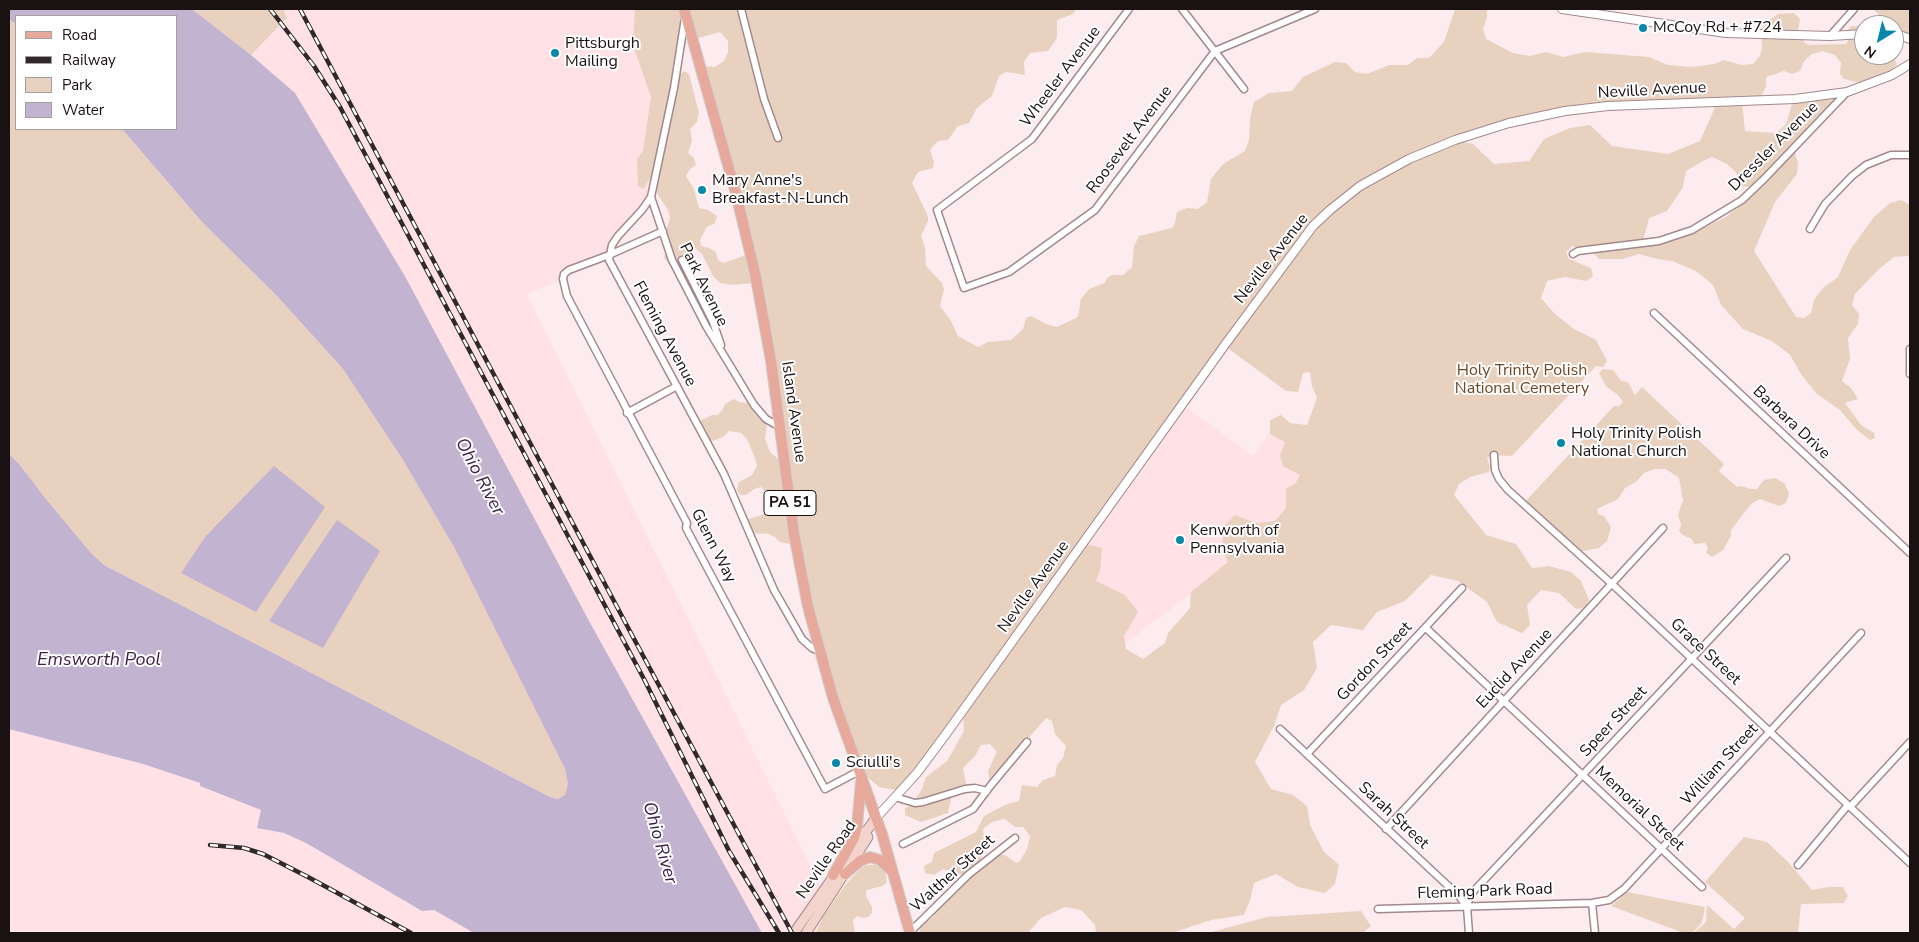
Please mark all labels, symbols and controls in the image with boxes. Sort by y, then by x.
legend [15,15,178,130]
north arrow [1854,15,1904,65]
place label: McCoy Rd + #724 [1653,18,1781,38]
marker: McCoy Rd + #724 [1637,22,1649,34]
street label: Wheeler Avenue [1017,23,1105,131]
text: Road [62,25,97,45]
place label: Pittsburgh Mailing [565,34,640,72]
text: N [1861,41,1880,63]
marker: Pittsburgh Mailing [549,47,561,59]
text: Railway [62,50,116,70]
text: Park [62,75,92,95]
street label: Neville Avenue [1597,79,1707,103]
street label: Roosevelt Avenue [1083,82,1177,198]
street label: Dressler Avenue [1725,98,1823,196]
text: Water [62,100,104,120]
place label: Mary Anne's Breakfast-N-Lunch [712,171,849,209]
marker: Mary Anne's Breakfast-N-Lunch [696,184,708,196]
street label: Neville Avenue [1231,210,1313,308]
street label: Park Avenue [675,240,731,330]
street label: Fleming Avenue [628,278,700,390]
street label: Island Avenue [776,360,810,464]
park label: Holy Trinity Polish National Cemetery [1455,361,1589,399]
street label: Barbara Drive [1748,382,1834,464]
place label: Holy Trinity Polish National Church [1571,424,1702,462]
water label: Ohio River [450,435,508,519]
marker: Holy Trinity Polish National Church [1555,437,1567,449]
road number: PA 51 [764,490,816,516]
street label: Glenn Way [686,506,740,586]
place label: Kenworth of Pennsylvania [1190,521,1285,559]
marker: Kenworth of Pennsylvania [1174,534,1186,546]
street label: Neville Avenue [994,537,1074,637]
street label: Grace Street [1666,615,1744,689]
street label: Gordon Street [1333,618,1417,706]
street label: Euclid Avenue [1473,625,1557,713]
water label: Emsworth Pool [37,650,161,672]
street label: Speer Street [1576,683,1652,761]
street label: William Street [1677,720,1763,810]
place label: Sciulli's [846,753,900,773]
marker: Sciulli's [830,757,842,769]
street label: Memorial Street [1590,763,1688,855]
street label: Sarah Street [1354,779,1432,853]
water label: Ohio River [637,800,681,886]
street label: Neville Road [793,817,861,903]
street label: Walther Street [907,831,999,917]
street label: Fleming Park Road [1417,880,1553,904]

